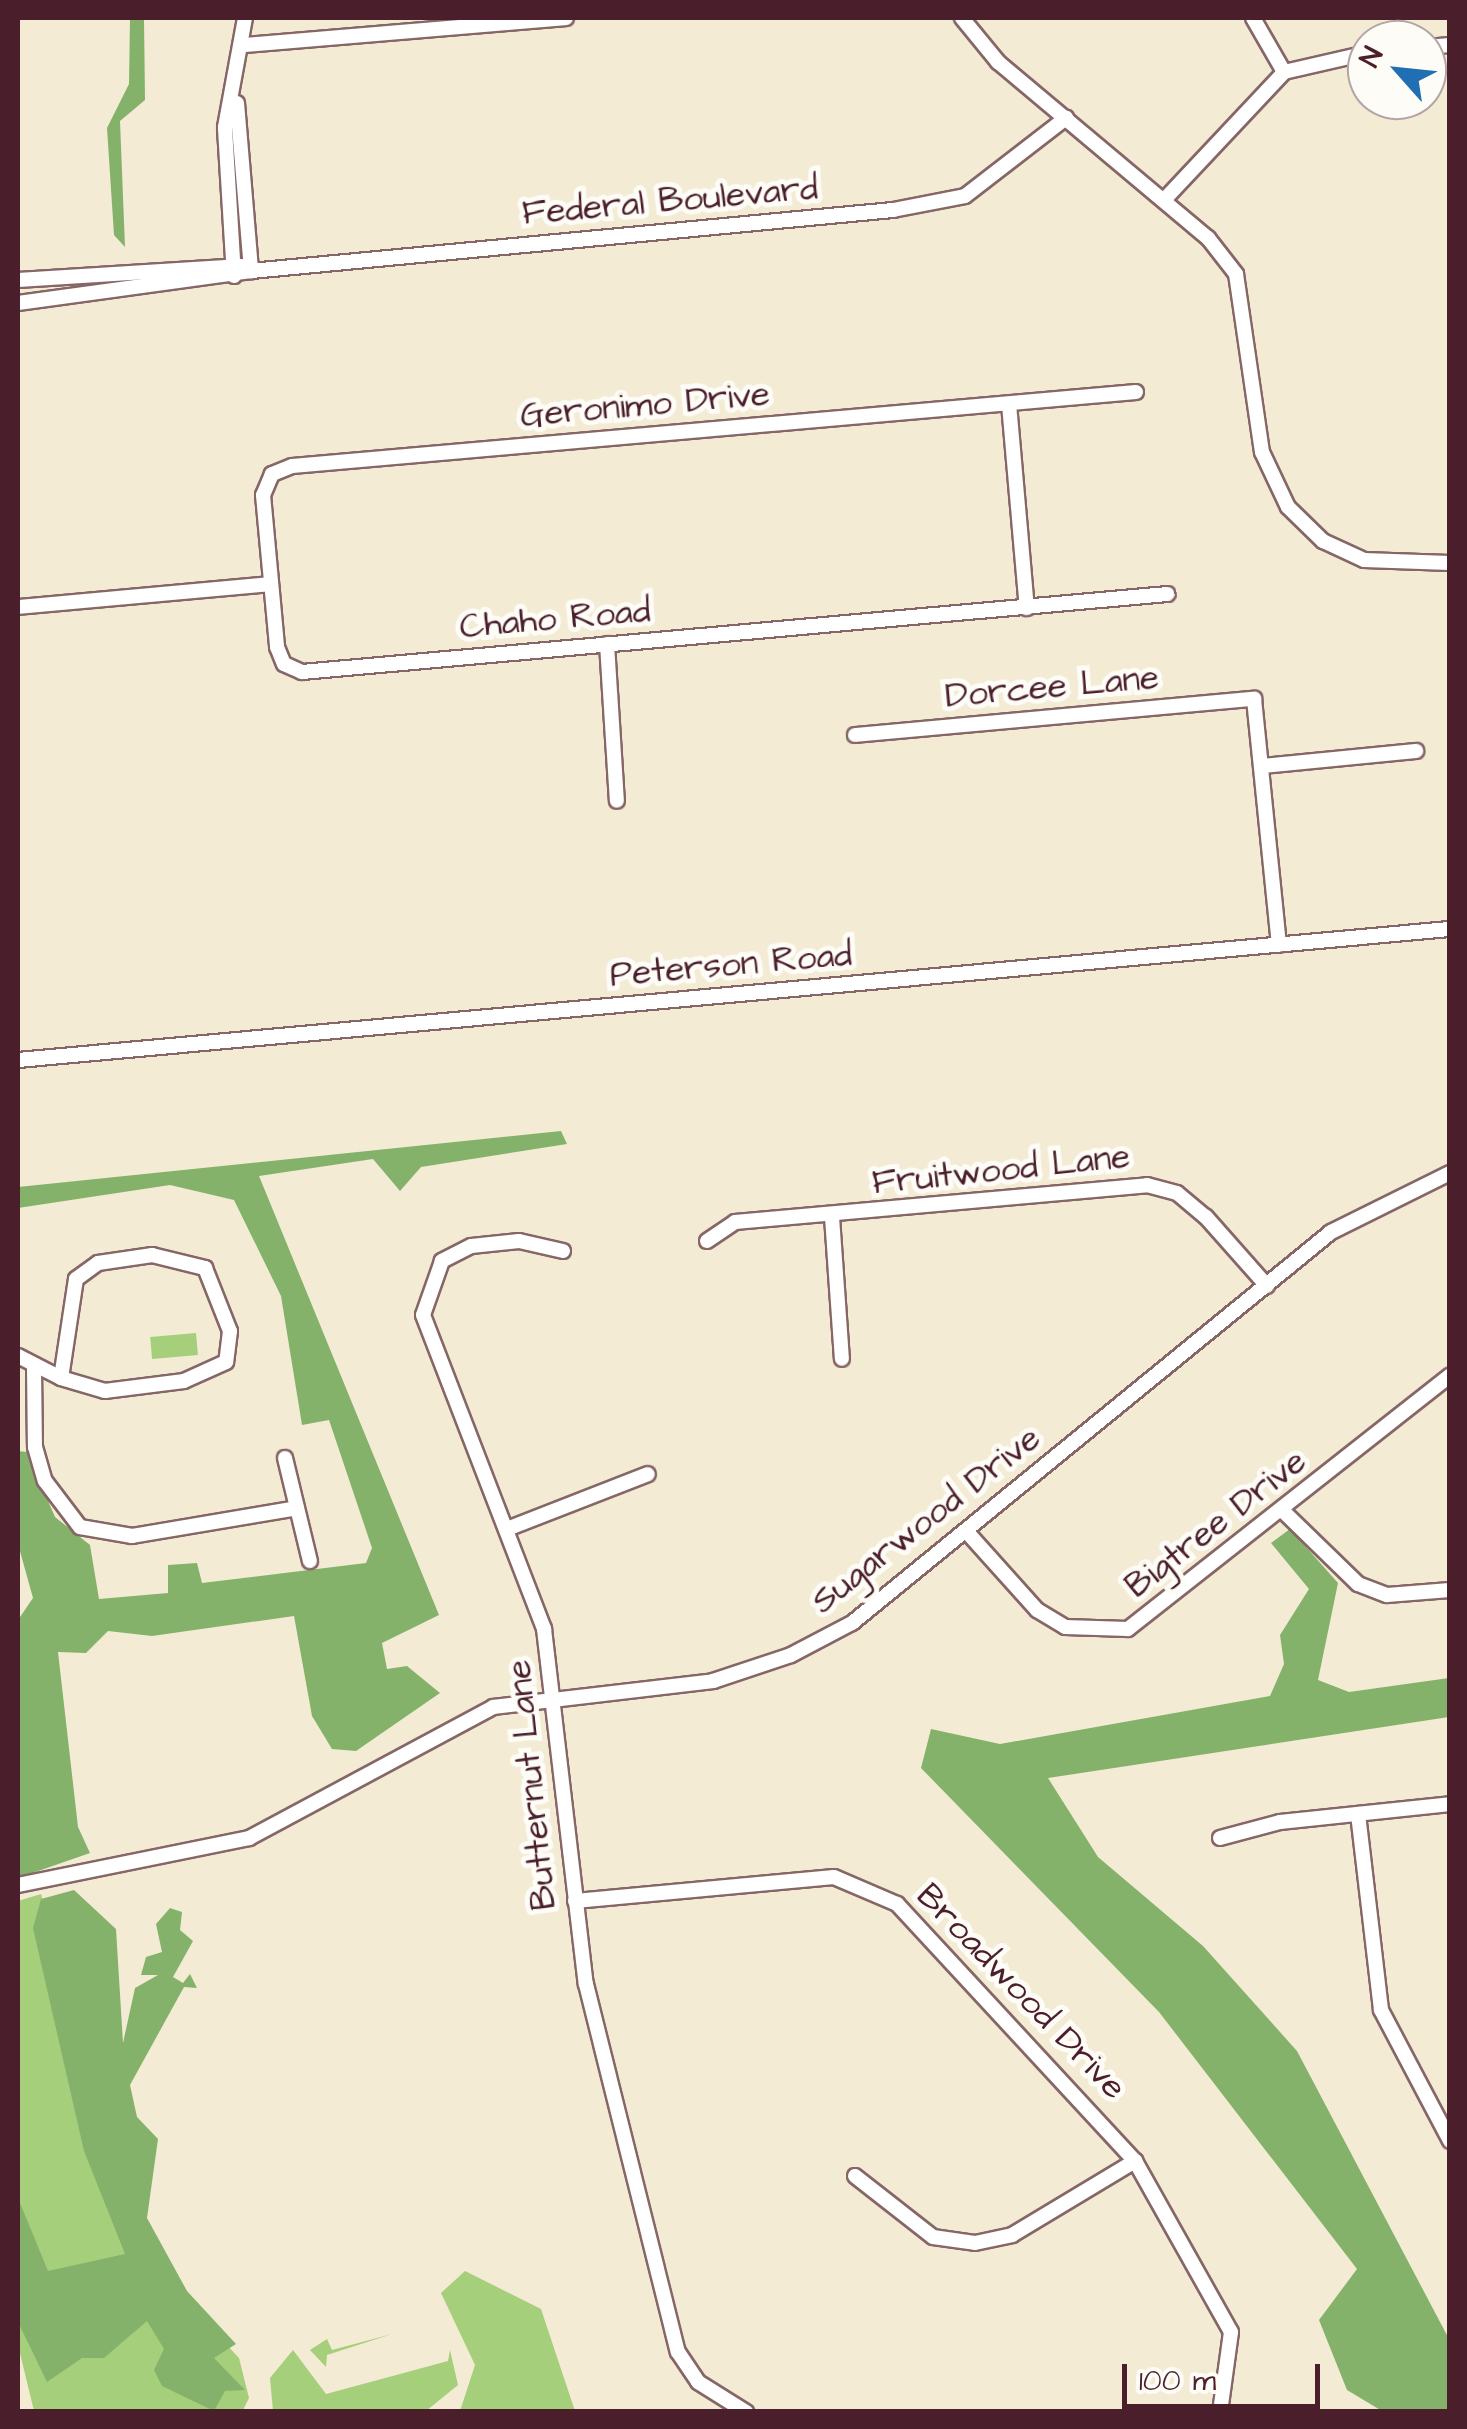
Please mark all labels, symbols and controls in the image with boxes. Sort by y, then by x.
north arrow [1347,20,1447,120]
text: N [1350,40,1393,74]
street label: Federal Boulevard [520,167,820,235]
street label: Geronimo Drive [518,373,772,437]
street label: Chaho Road [458,590,652,648]
street label: Dorcee Lane [943,657,1161,717]
street label: Peterson Road [608,933,854,997]
street label: Fruitwood Lane [870,1136,1132,1204]
street label: Sugarwood Drive [803,1417,1049,1623]
street label: Bigtree Drive [1117,1440,1315,1608]
street label: Butternut Lane [498,1658,566,1912]
street label: Broadwood Drive [907,1875,1135,2109]
scale bar [1127,2344,1324,2406]
text: 100 m [1139,2360,1216,2402]

